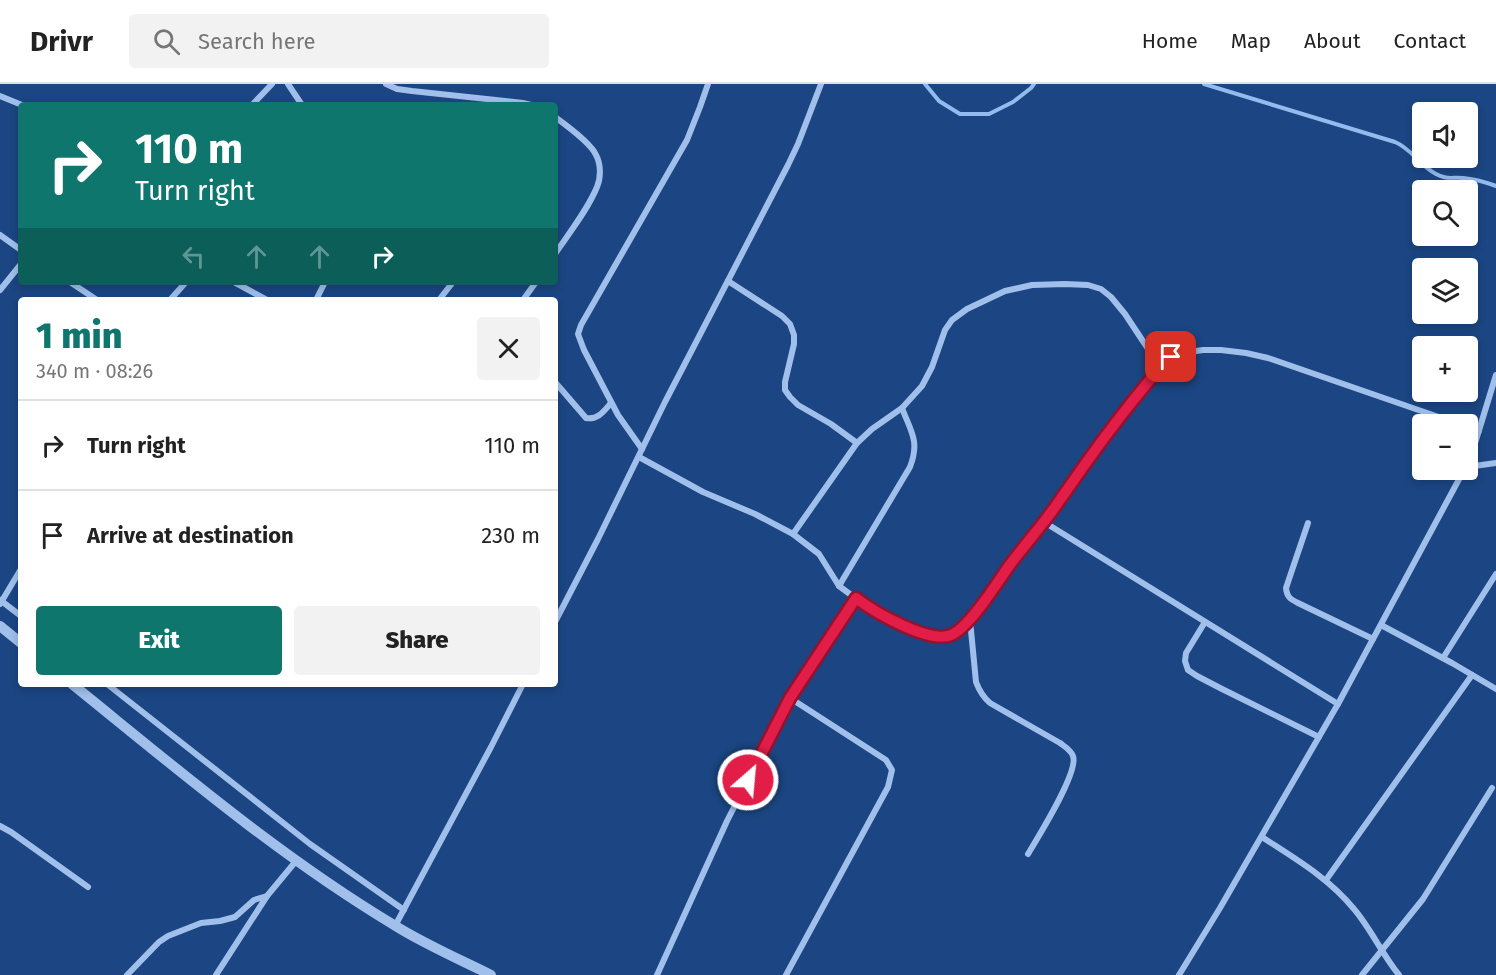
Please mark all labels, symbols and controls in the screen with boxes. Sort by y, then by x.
search box [129,14,549,68]
text: Drivr [30,25,93,58]
icon: search [150,25,183,58]
text: Search here [198,28,315,55]
text: Home [1142,28,1198,54]
text: Map [1231,28,1271,54]
text: About [1304,28,1361,54]
text: Contact [1394,28,1466,54]
map controls [1412,102,1478,480]
button: sound [1412,102,1478,168]
text: 110 m [135,124,243,174]
icon: right [36,126,114,204]
text: Turn right [135,175,255,207]
button: search [1412,180,1478,246]
icon: left [177,240,210,273]
icon: ahead [240,240,273,273]
icon: ahead [303,240,336,273]
icon: right [366,240,399,273]
button: layers [1412,258,1478,324]
text: 1 min [36,314,122,358]
button: close [477,317,540,380]
pin [1145,331,1196,382]
button: + [1412,336,1478,402]
icon: arrive [1154,340,1187,373]
text: 340 m · 08:26 [36,359,153,383]
button: − [1412,414,1478,480]
icon: right [36,429,69,462]
text: Turn right [87,432,186,459]
text: 110 m [484,432,540,459]
icon: arrive [36,519,69,552]
text: Arrive at destination [87,522,294,549]
text: 230 m [481,522,540,549]
button: Exit [36,606,282,675]
button: Share [294,606,540,675]
position arrow [716,748,780,812]

